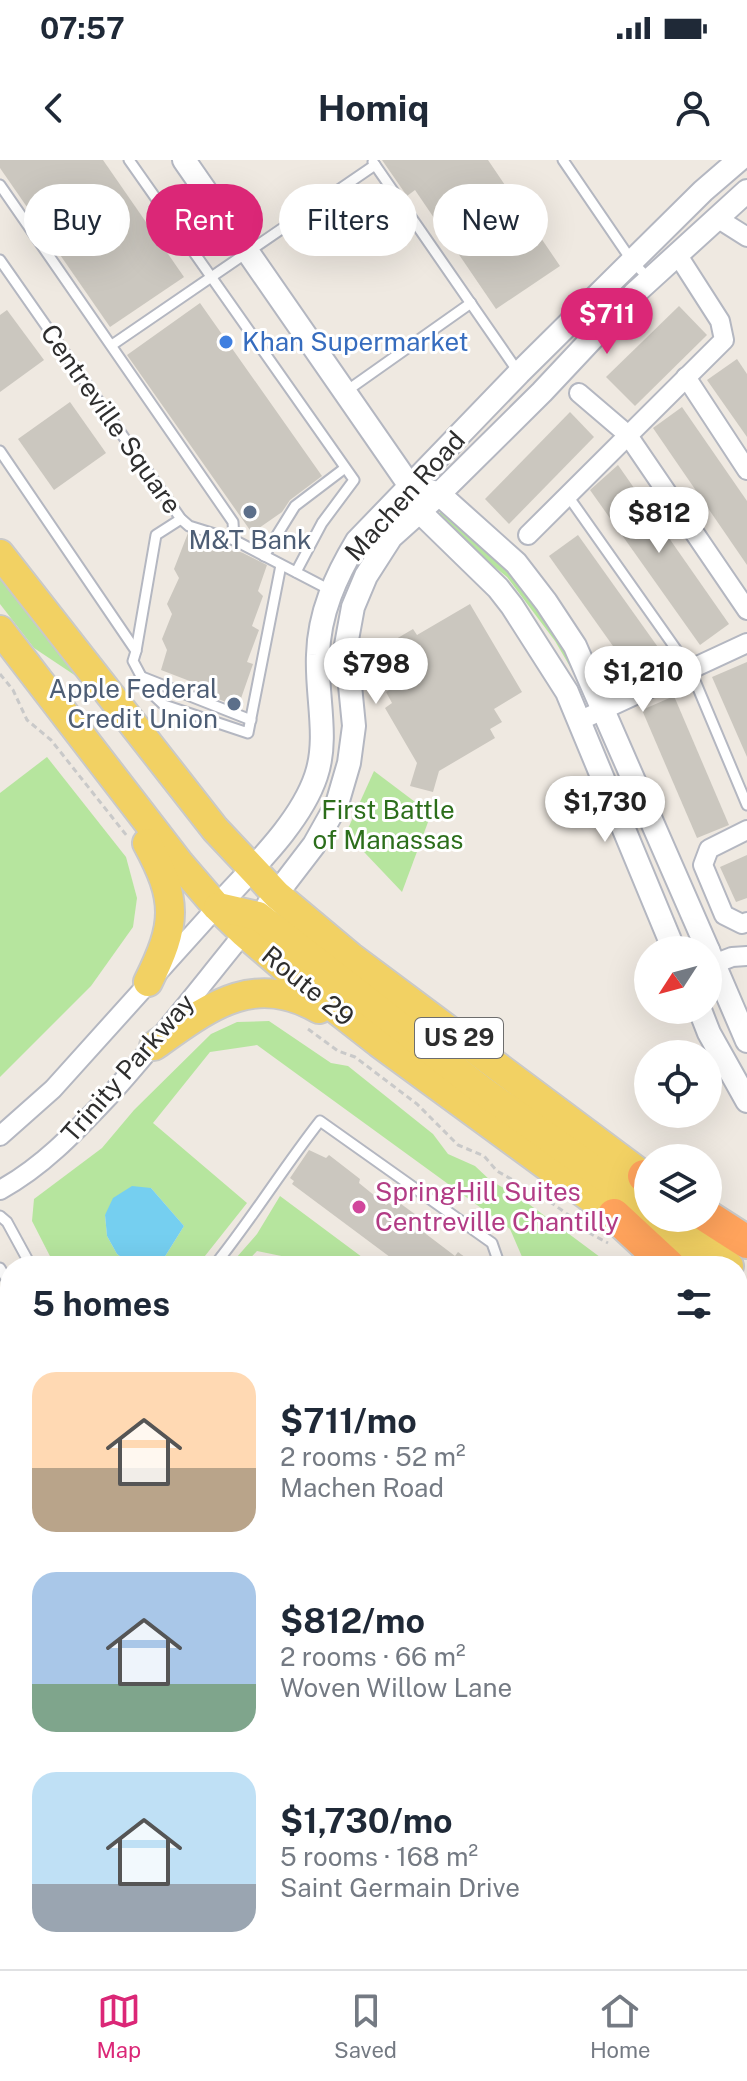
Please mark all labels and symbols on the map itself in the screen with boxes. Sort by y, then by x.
pin: $711 [560,288,654,356]
street label: Centreville Square [34,318,188,519]
place label: Khan Supermarket [242,326,469,357]
marker: Khan Supermarket [217,333,235,351]
street label: Machen Road [338,424,471,567]
pin: $812 [612,487,706,555]
marker: M&T Bank [241,503,259,521]
place label: M&T Bank [188,524,312,555]
pin: $798 [329,638,423,706]
pin: $1,210 [578,646,708,714]
place label: Apple Federal Credit Union [49,673,218,734]
marker: Apple Federal Credit Union [225,695,243,713]
pin: $1,730 [540,776,670,844]
park label: First Battle of Manassas [312,794,464,855]
north arrow [634,936,722,1024]
street label: Route 29 [256,939,361,1032]
street label: Trinity Parkway [55,987,201,1148]
road number: US 29 [415,1018,503,1058]
place label: SpringHill Suites Centreville Chantilly [375,1176,619,1237]
marker: SpringHill Suites Centreville Chantilly [350,1198,368,1216]

